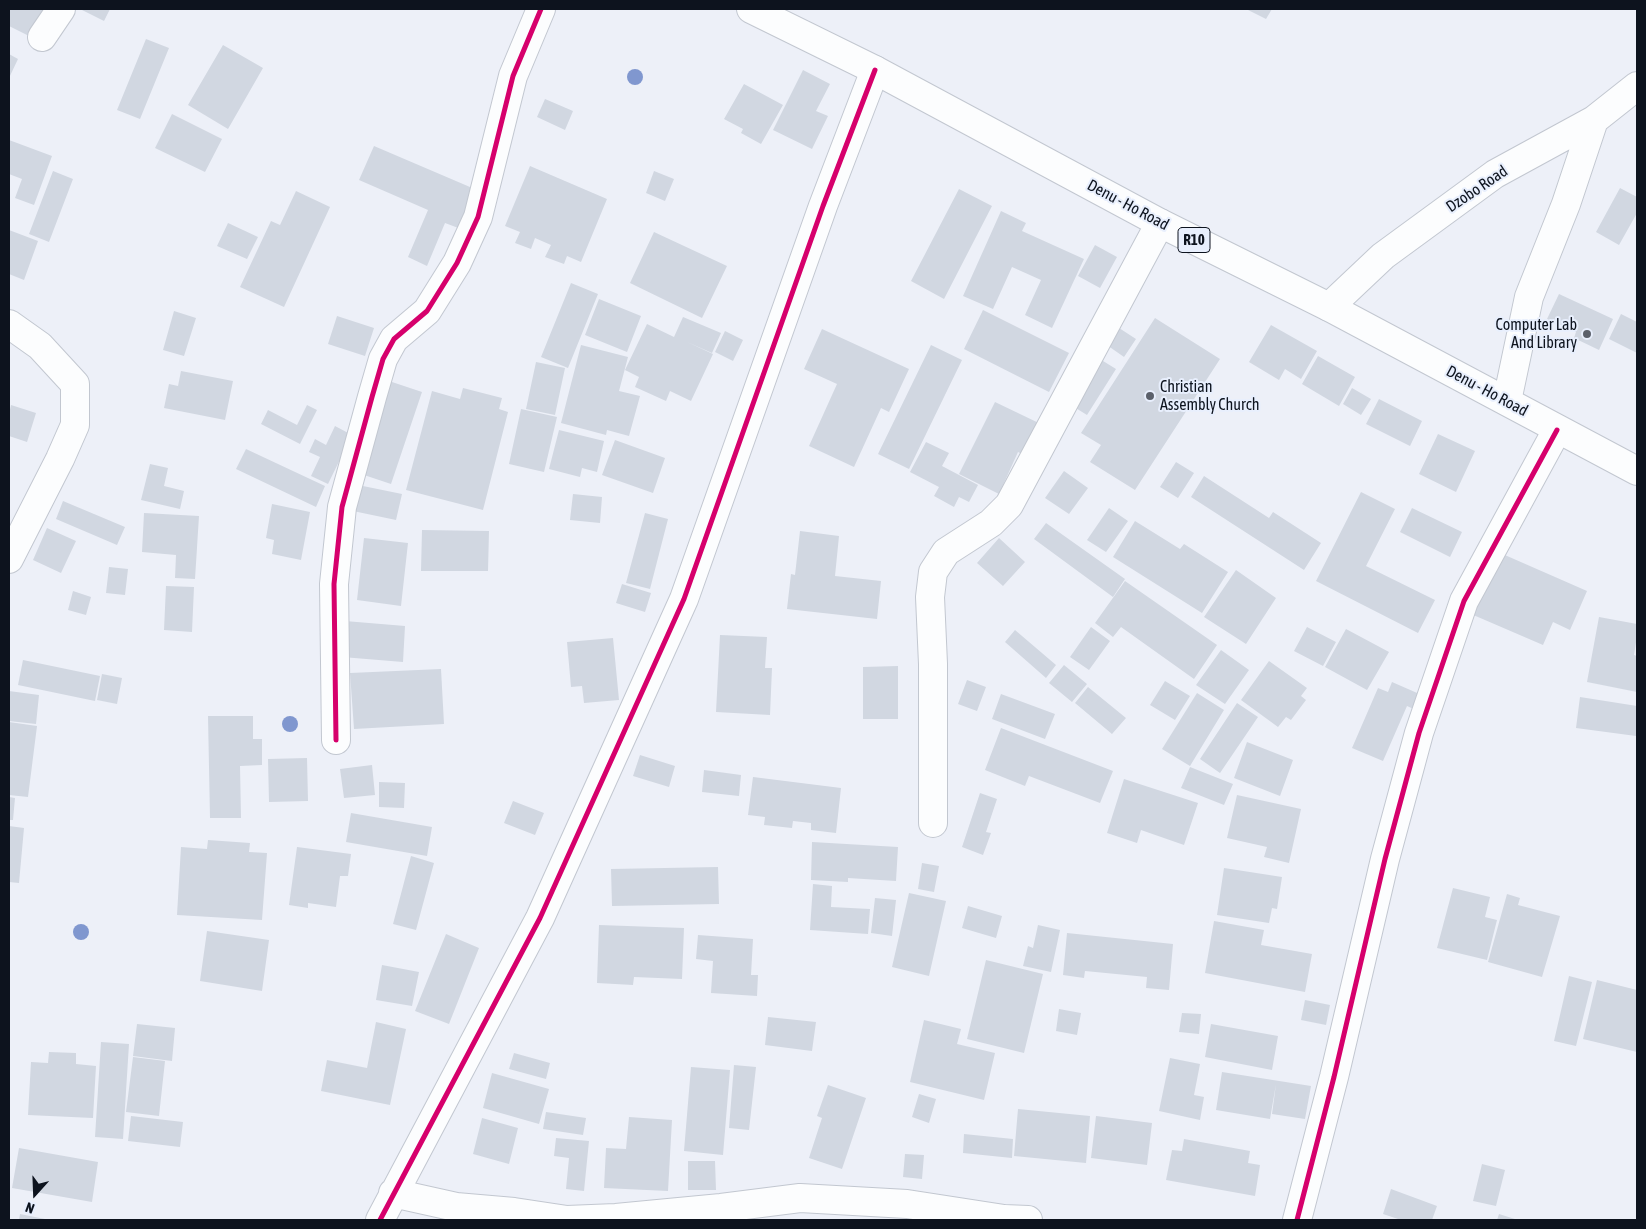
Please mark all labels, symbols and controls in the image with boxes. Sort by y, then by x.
street label: Dzobo Road [1443,161,1511,217]
street label: Denu - Ho Road [1084,175,1172,235]
road number: R10 [1178,228,1210,252]
place label: Computer Lab And Library [1496,315,1577,353]
marker: Computer Lab And Library [1581,328,1593,340]
street label: Denu - Ho Road [1443,361,1531,421]
place label: Christian Assembly Church [1160,377,1259,415]
marker: Christian Assembly Church [1144,390,1156,402]
north arrow [10,1169,60,1219]
text: N [23,1199,36,1217]

